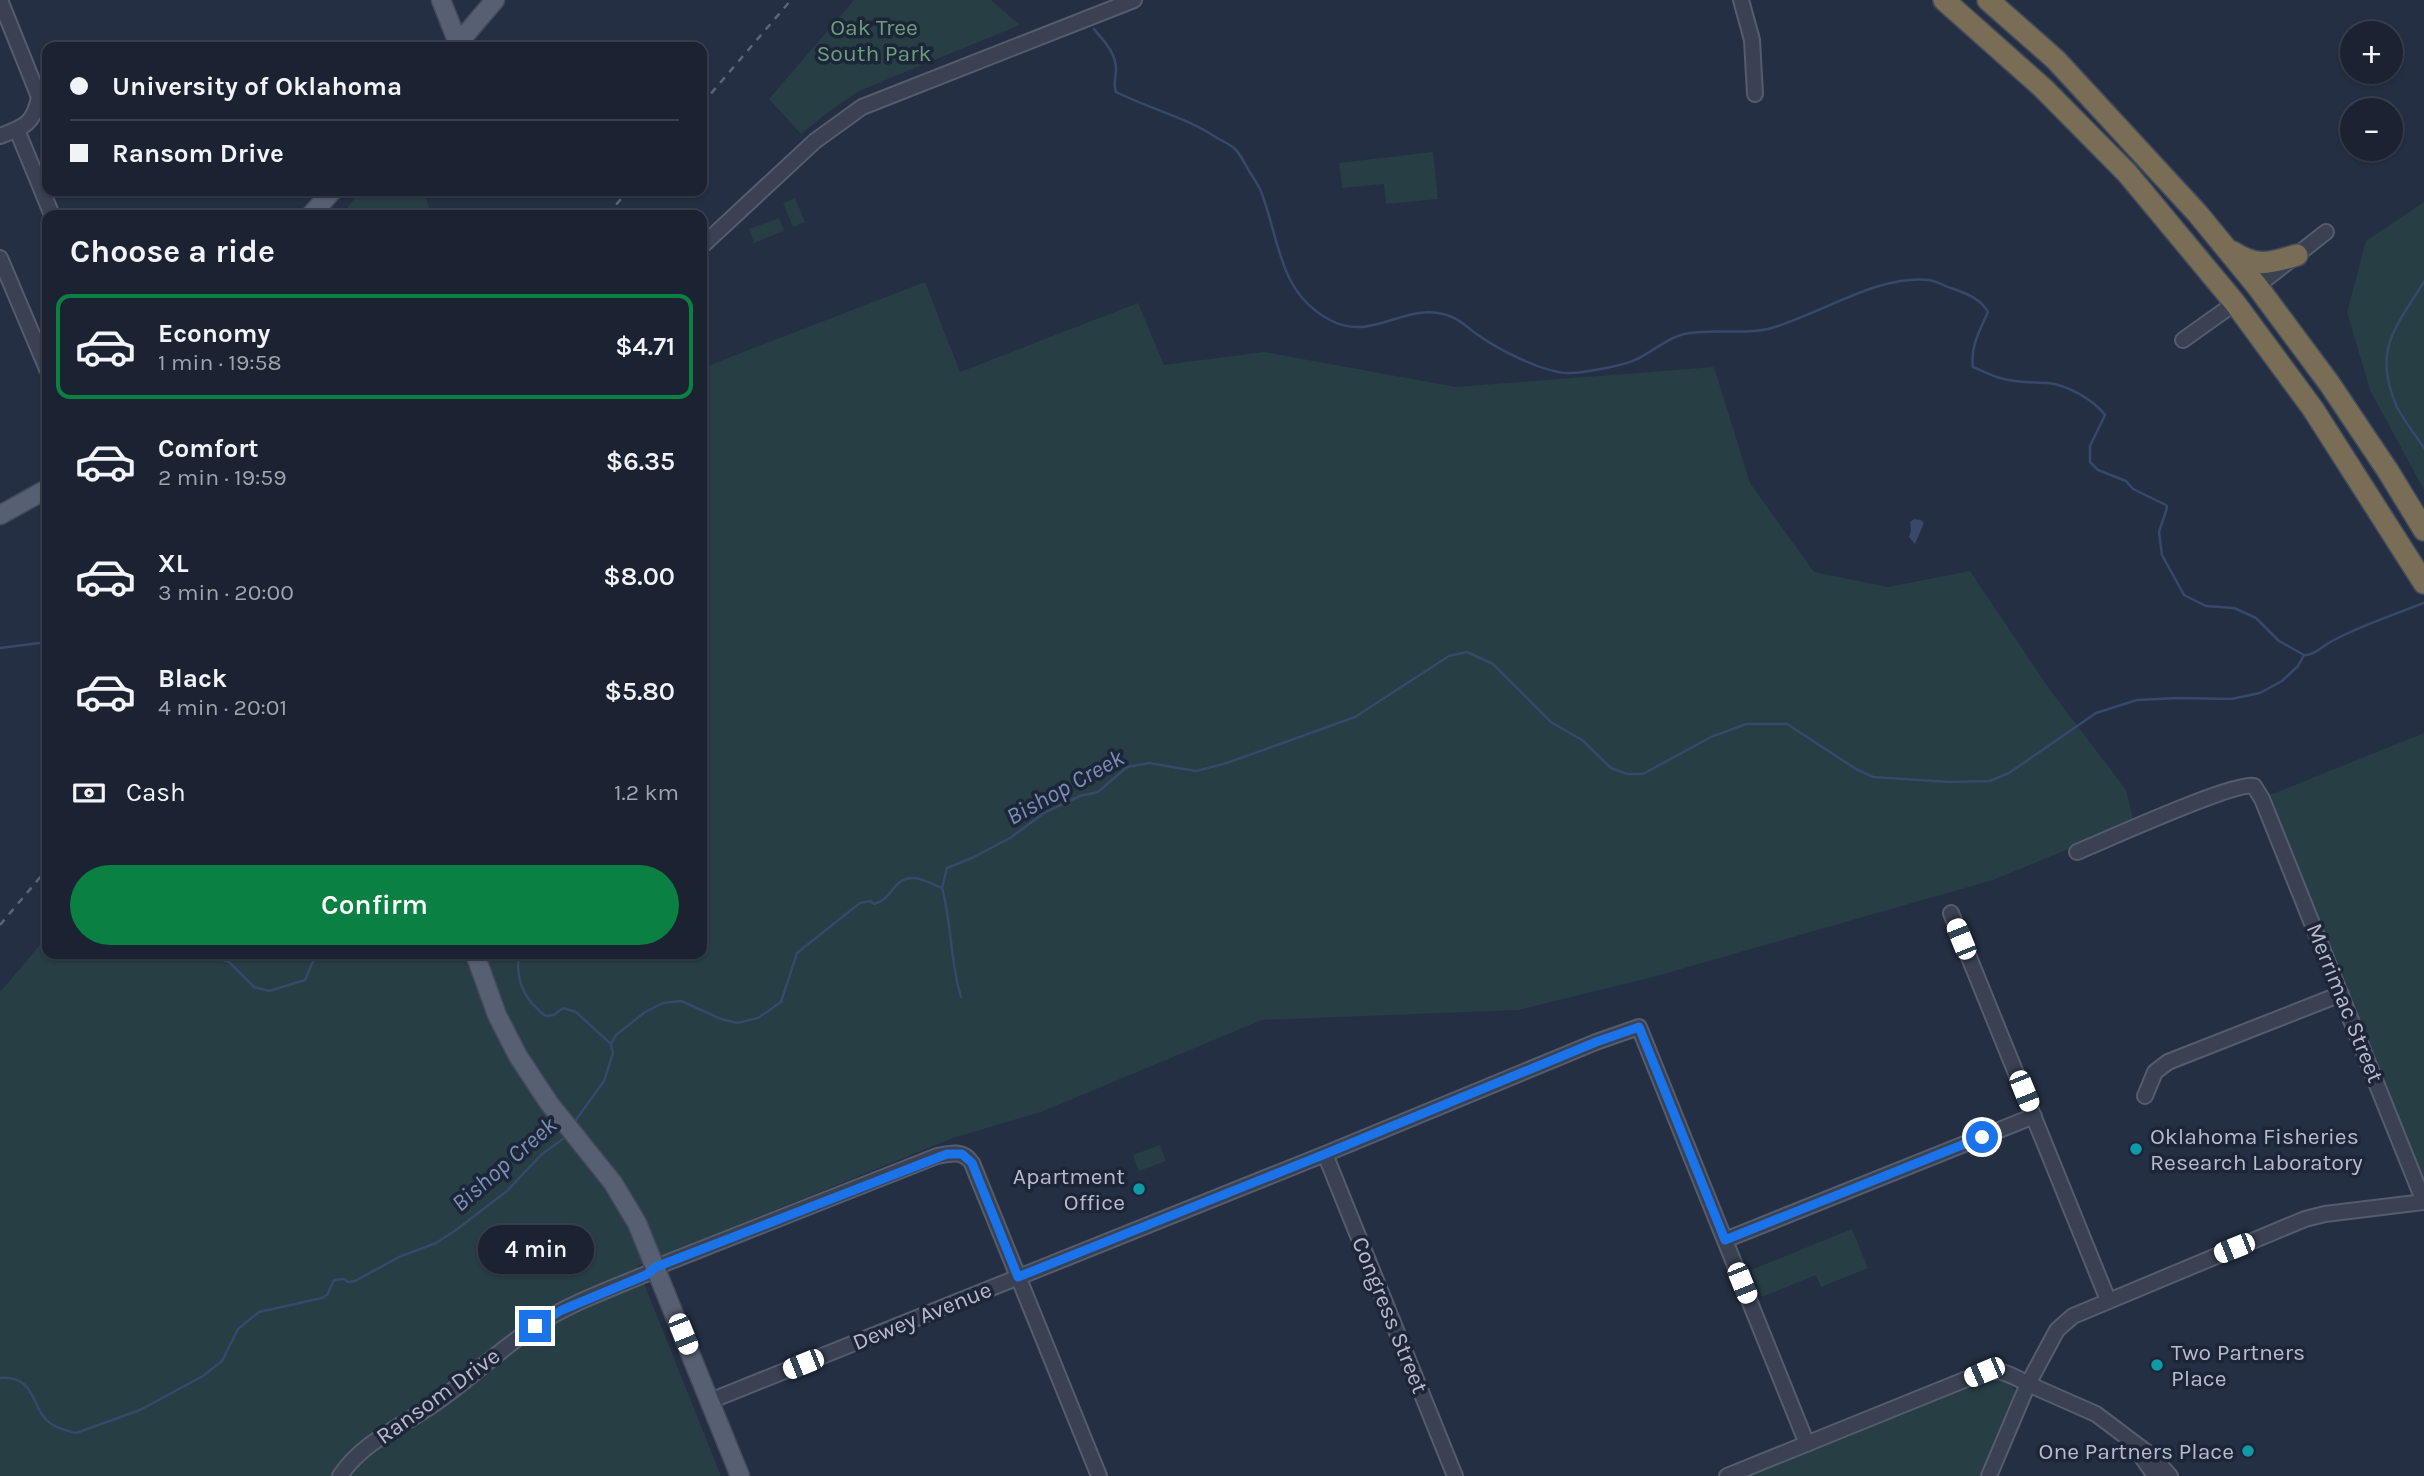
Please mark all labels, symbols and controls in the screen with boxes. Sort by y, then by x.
park label: Oak Tree South Park [816,14,932,67]
map controls [2340,21,2403,161]
button: + [2340,21,2403,84]
text: University of Oklahoma [112,71,402,102]
button: − [2340,98,2403,161]
text: Ransom Drive [112,138,284,169]
text: Choose a ride [70,233,275,270]
icon: car [74,315,137,378]
text: Economy [158,318,270,349]
text: $4.71 [615,331,675,362]
text: 1 min · 19:58 [158,349,282,376]
icon: car [74,430,137,493]
text: Comfort [158,433,259,464]
text: $6.35 [606,446,675,477]
text: 2 min · 19:59 [158,464,287,491]
icon: car [74,545,137,608]
text: XL [158,548,189,579]
text: $8.00 [603,561,675,592]
text: 3 min · 20:00 [158,579,294,606]
icon: car [74,660,137,723]
text: Black [158,663,227,694]
text: $5.80 [604,676,675,707]
text: 4 min · 20:01 [158,694,287,721]
water label: Bishop Creek [1001,743,1129,831]
icon: cash [70,774,108,812]
text: Cash [126,777,186,808]
text: 1.2 km [614,779,679,806]
button: Confirm [70,865,679,945]
car [1944,916,1979,962]
street label: Merrimac Street [2301,919,2389,1087]
car [2007,1068,2042,1114]
water label: Bishop Creek [446,1110,563,1217]
route start [1966,1121,1998,1153]
place label: Oklahoma Fisheries Research Laboratory [2150,1123,2363,1176]
marker: Oklahoma Fisheries Research Laboratory [2128,1141,2144,1157]
place label: Apartment Office [1013,1163,1125,1216]
marker: Apartment Office [1131,1181,1147,1197]
callout: 4 min [477,1224,593,1274]
car [2211,1230,2258,1266]
street label: Congress Street [1346,1233,1434,1398]
text: 4 min [505,1236,567,1263]
car [1725,1260,1760,1306]
street label: Dewey Avenue [849,1276,995,1356]
route end [519,1310,551,1342]
car [666,1311,701,1357]
place label: Two Partners Place [2171,1339,2305,1392]
street label: Ransom Drive [371,1342,505,1450]
car [780,1346,827,1382]
car [1961,1354,2008,1390]
marker: Two Partners Place [2149,1357,2165,1373]
place label: One Partners Place [2039,1438,2234,1465]
marker: One Partners Place [2240,1443,2256,1459]

